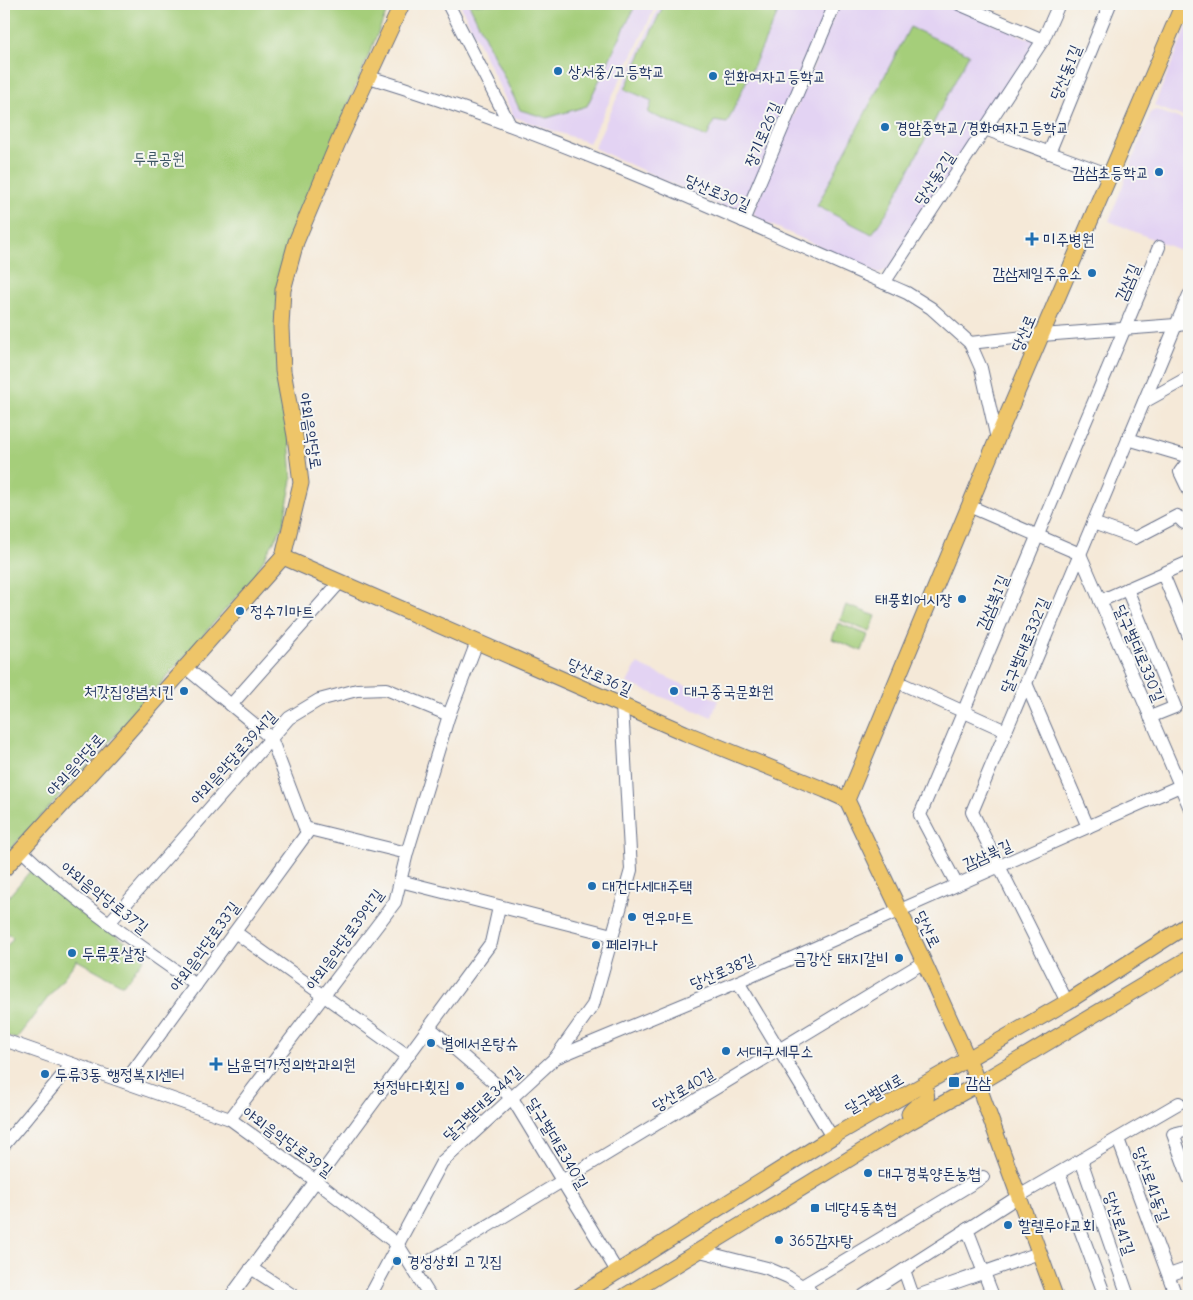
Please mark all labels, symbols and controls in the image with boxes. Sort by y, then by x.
street label: 당산동1길 [1047,42,1085,103]
place label: 상서중/고등학교 [568,63,665,81]
marker: 상서중/고등학교 [552,65,564,77]
place label: 원화여자고등학교 [723,68,826,86]
marker: 원화여자고등학교 [707,70,719,82]
street label: 장기로26길 [741,99,785,169]
place label: 경암중학교/경화여자고등학교 [895,119,1069,137]
marker: 경암중학교/경화여자고등학교 [879,121,891,133]
street label: 당산동2길 [911,148,959,209]
park label: 두류공원 [133,150,185,168]
place label: 감삼초등학교 [1072,164,1149,182]
marker: 감삼초등학교 [1153,166,1165,178]
street label: 당산로30길 [682,171,753,215]
place label: 미주병원 [1043,231,1095,249]
marker: 미주병원 [1025,232,1039,246]
street label: 감삼길 [1112,261,1144,304]
place label: 감삼제일주유소 [992,265,1082,283]
marker: 감삼제일주유소 [1086,267,1098,279]
street label: 당산로 [1008,312,1040,355]
street label: 야외음악당로 [295,392,325,471]
street label: 감삼북1길 [973,572,1013,633]
place label: 태풍회어시장 [875,591,952,609]
marker: 태풍회어시장 [956,593,968,605]
street label: 달구벌대로332길 [997,595,1053,696]
street label: 달구벌대로330길 [1111,602,1168,705]
place label: 정수기마트 [250,603,314,621]
marker: 정수기마트 [234,605,246,617]
street label: 당산로36길 [565,655,635,699]
place label: 처갓집양념치킨 [84,683,174,701]
place label: 대구중국문화원 [684,683,774,701]
marker: 처갓집양념치킨 [178,685,190,697]
marker: 대구중국문화원 [668,685,680,697]
street label: 야외음악당로39서길 [187,707,281,808]
street label: 야외음악당로 [43,730,108,799]
street label: 감삼북길 [960,836,1015,874]
street label: 야외음악당로37길 [57,858,152,938]
place label: 대건다세대주택 [602,878,692,896]
marker: 대건다세대주택 [586,880,598,892]
street label: 야외음악당로39안길 [302,886,387,993]
street label: 야외음악당로33길 [166,898,243,995]
street label: 당산로 [911,908,944,951]
place label: 연우마트 [642,909,694,927]
marker: 연우마트 [626,911,638,923]
place label: 페리카나 [606,937,658,955]
marker: 페리카나 [590,939,602,951]
place label: 두류풋살장 [82,945,147,963]
marker: 두류풋살장 [66,947,78,959]
street label: 당산로38길 [688,950,757,993]
place label: 금강산 돼지갈비 [794,950,889,968]
marker: 금강산 돼지갈비 [893,952,905,964]
place label: 별에서온탕슈 [441,1035,518,1053]
marker: 별에서온탕슈 [425,1037,437,1049]
place label: 서대구세무소 [736,1043,813,1061]
marker: 서대구세무소 [720,1045,732,1057]
place label: 남윤덕가정의학과의원 [227,1056,356,1074]
marker: 남윤덕가정의학과의원 [209,1057,223,1071]
street label: 달구벌대로344길 [440,1063,526,1145]
street label: 당산로40길 [649,1064,718,1115]
place label: 두류3동 행정복지센터 [55,1066,184,1084]
marker: 두류3동 행정복지센터 [39,1068,51,1080]
street label: 달구벌대로 [842,1070,907,1118]
place label: 감삼 [965,1074,991,1092]
marker: 감삼 [947,1075,961,1089]
place label: 청정바다횟집 [373,1078,450,1096]
marker: 청정바다횟집 [454,1080,466,1092]
street label: 달구벌대로340길 [523,1095,591,1192]
street label: 야외음악당로39길 [239,1103,336,1181]
street label: 당산로41동길 [1129,1144,1173,1224]
place label: 대구경북양돈농협 [878,1165,981,1183]
marker: 대구경북양돈농협 [862,1167,874,1179]
street label: 당산로41길 [1100,1189,1138,1257]
place label: 네당4동축협 [825,1200,897,1218]
marker: 네당4동축협 [809,1202,821,1214]
place label: 할렐루야교회 [1018,1217,1095,1235]
marker: 할렐루야교회 [1002,1219,1014,1231]
place label: 365감자탕 [789,1232,853,1250]
marker: 365감자탕 [773,1234,785,1246]
place label: 경성상회 고깃집 [407,1253,502,1271]
marker: 경성상회 고깃집 [391,1255,403,1267]

